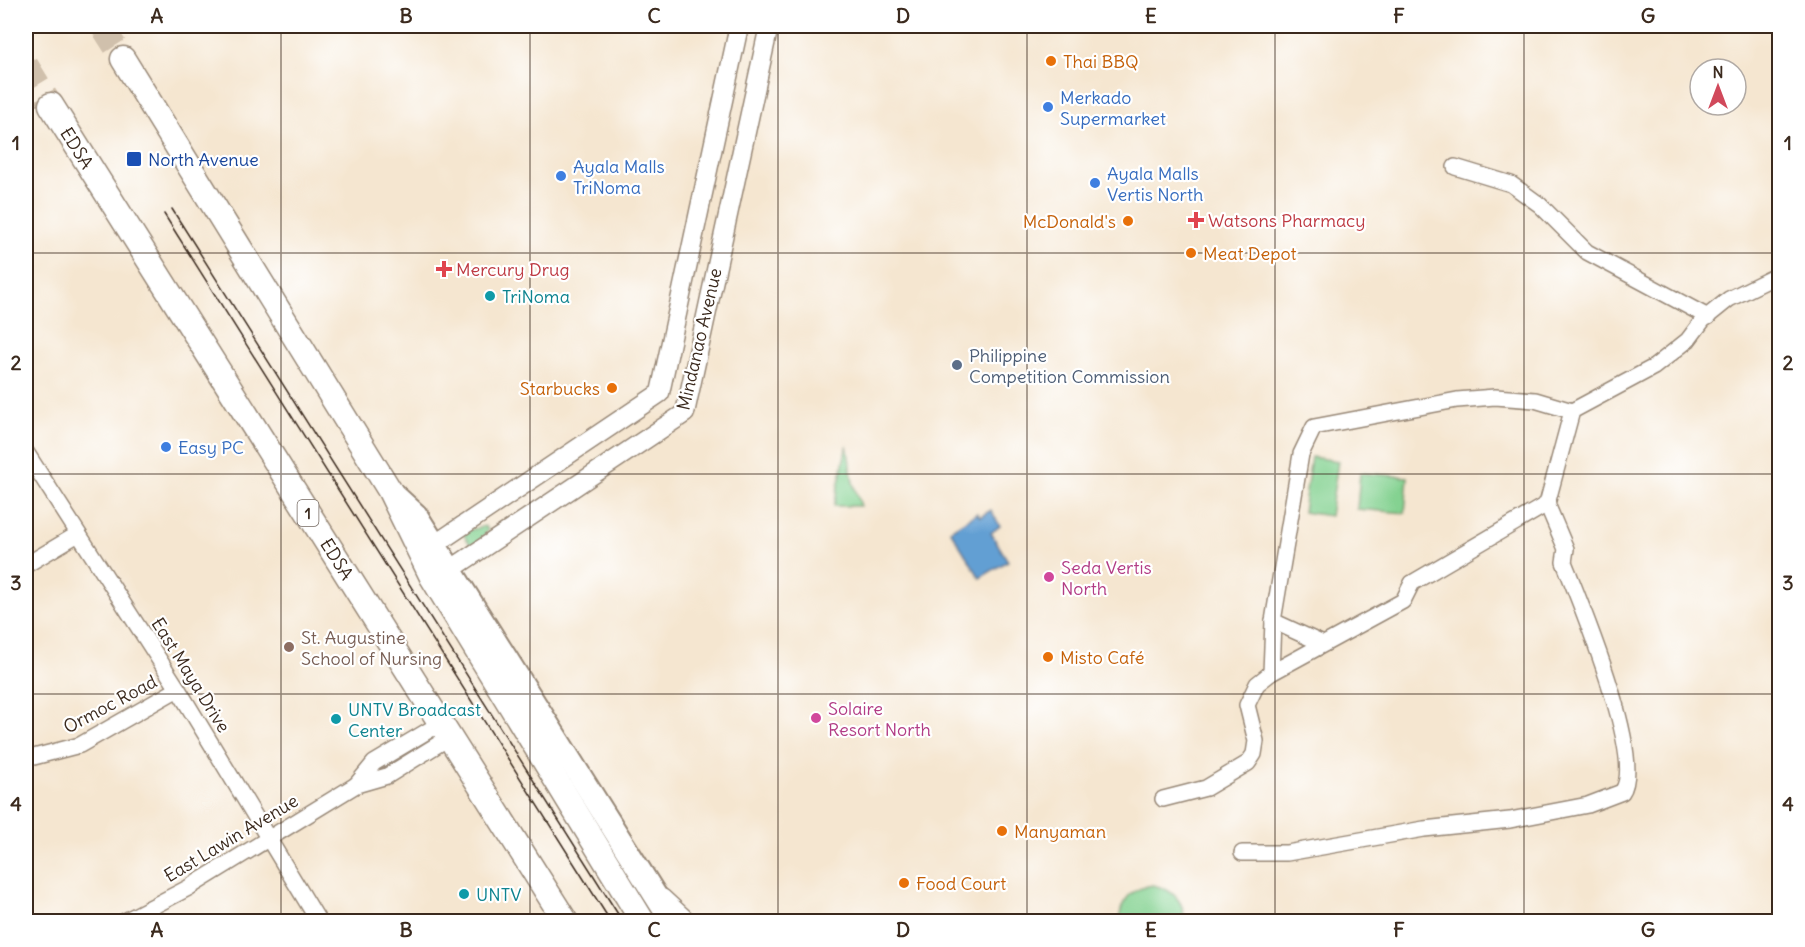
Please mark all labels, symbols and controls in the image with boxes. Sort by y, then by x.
text: A [151,3,164,28]
text: B [399,3,413,28]
text: C [647,3,661,28]
text: D [896,3,910,28]
text: E [1145,3,1157,28]
text: F [1393,3,1405,28]
text: G [1641,3,1655,28]
place label: Thai BBQ [1063,50,1139,73]
marker: Thai BBQ [1044,54,1058,68]
north arrow [1688,57,1748,117]
text: N [1712,62,1724,82]
place label: Merkado Supermarket [1060,86,1166,130]
marker: Merkado Supermarket [1041,100,1055,114]
street label: EDSA [55,123,99,173]
text: 1 [12,130,20,155]
text: 1 [1784,130,1792,155]
place label: North Avenue [148,148,259,171]
marker: North Avenue [125,150,143,168]
place label: Ayala Malls TriNoma [573,155,665,199]
place label: Ayala Malls Vertis North [1107,162,1203,206]
marker: Ayala Malls TriNoma [554,169,568,183]
marker: Ayala Malls Vertis North [1088,176,1102,190]
place label: Watsons Pharmacy [1208,209,1366,232]
place label: McDonald's [1023,210,1116,233]
marker: Watsons Pharmacy [1189,213,1203,227]
marker: McDonald's [1121,214,1135,228]
place label: Meat Depot [1203,242,1297,265]
marker: Meat Depot [1184,246,1198,260]
place label: Mercury Drug [456,258,569,281]
marker: Mercury Drug [437,262,451,276]
street label: Mindanao Avenue [671,266,727,412]
place label: TriNoma [502,285,570,308]
marker: TriNoma [483,289,497,303]
place label: Philippine Competition Commission [969,344,1170,388]
text: 2 [11,350,22,375]
text: 2 [1783,350,1794,375]
marker: Philippine Competition Commission [950,358,964,372]
place label: Starbucks [520,377,600,400]
marker: Starbucks [605,381,619,395]
place label: Easy PC [178,436,244,459]
marker: Easy PC [159,440,173,454]
road number: 1 [298,500,318,526]
street label: EDSA [315,534,359,584]
place label: Seda Vertis North [1061,556,1152,600]
text: 3 [10,570,22,595]
marker: Seda Vertis North [1042,570,1056,584]
text: 3 [1782,570,1794,595]
street label: East Maya Drive [146,613,236,737]
place label: St. Augustine School of Nursing [301,626,442,670]
marker: St. Augustine School of Nursing [282,640,296,654]
place label: Misto Café [1060,646,1144,669]
marker: Misto Café [1041,650,1055,664]
street label: Ormoc Road [59,670,161,738]
place label: Solaire Resort North [828,697,931,741]
place label: UNTV Broadcast Center [348,698,481,742]
marker: Solaire Resort North [809,711,823,725]
marker: UNTV Broadcast Center [329,712,343,726]
street label: East Lawin Avenue [160,789,302,887]
text: 4 [10,791,22,816]
text: 4 [1782,791,1794,816]
place label: Manyaman [1014,820,1106,843]
marker: Manyaman [995,824,1009,838]
place label: Food Court [916,872,1006,895]
marker: Food Court [897,876,911,890]
place label: UNTV [476,883,521,906]
marker: UNTV [457,887,471,901]
text: A [151,917,164,942]
text: B [399,917,413,942]
text: C [647,917,661,942]
text: D [896,917,910,942]
text: E [1145,917,1157,942]
text: F [1393,917,1405,942]
text: G [1641,917,1655,942]

